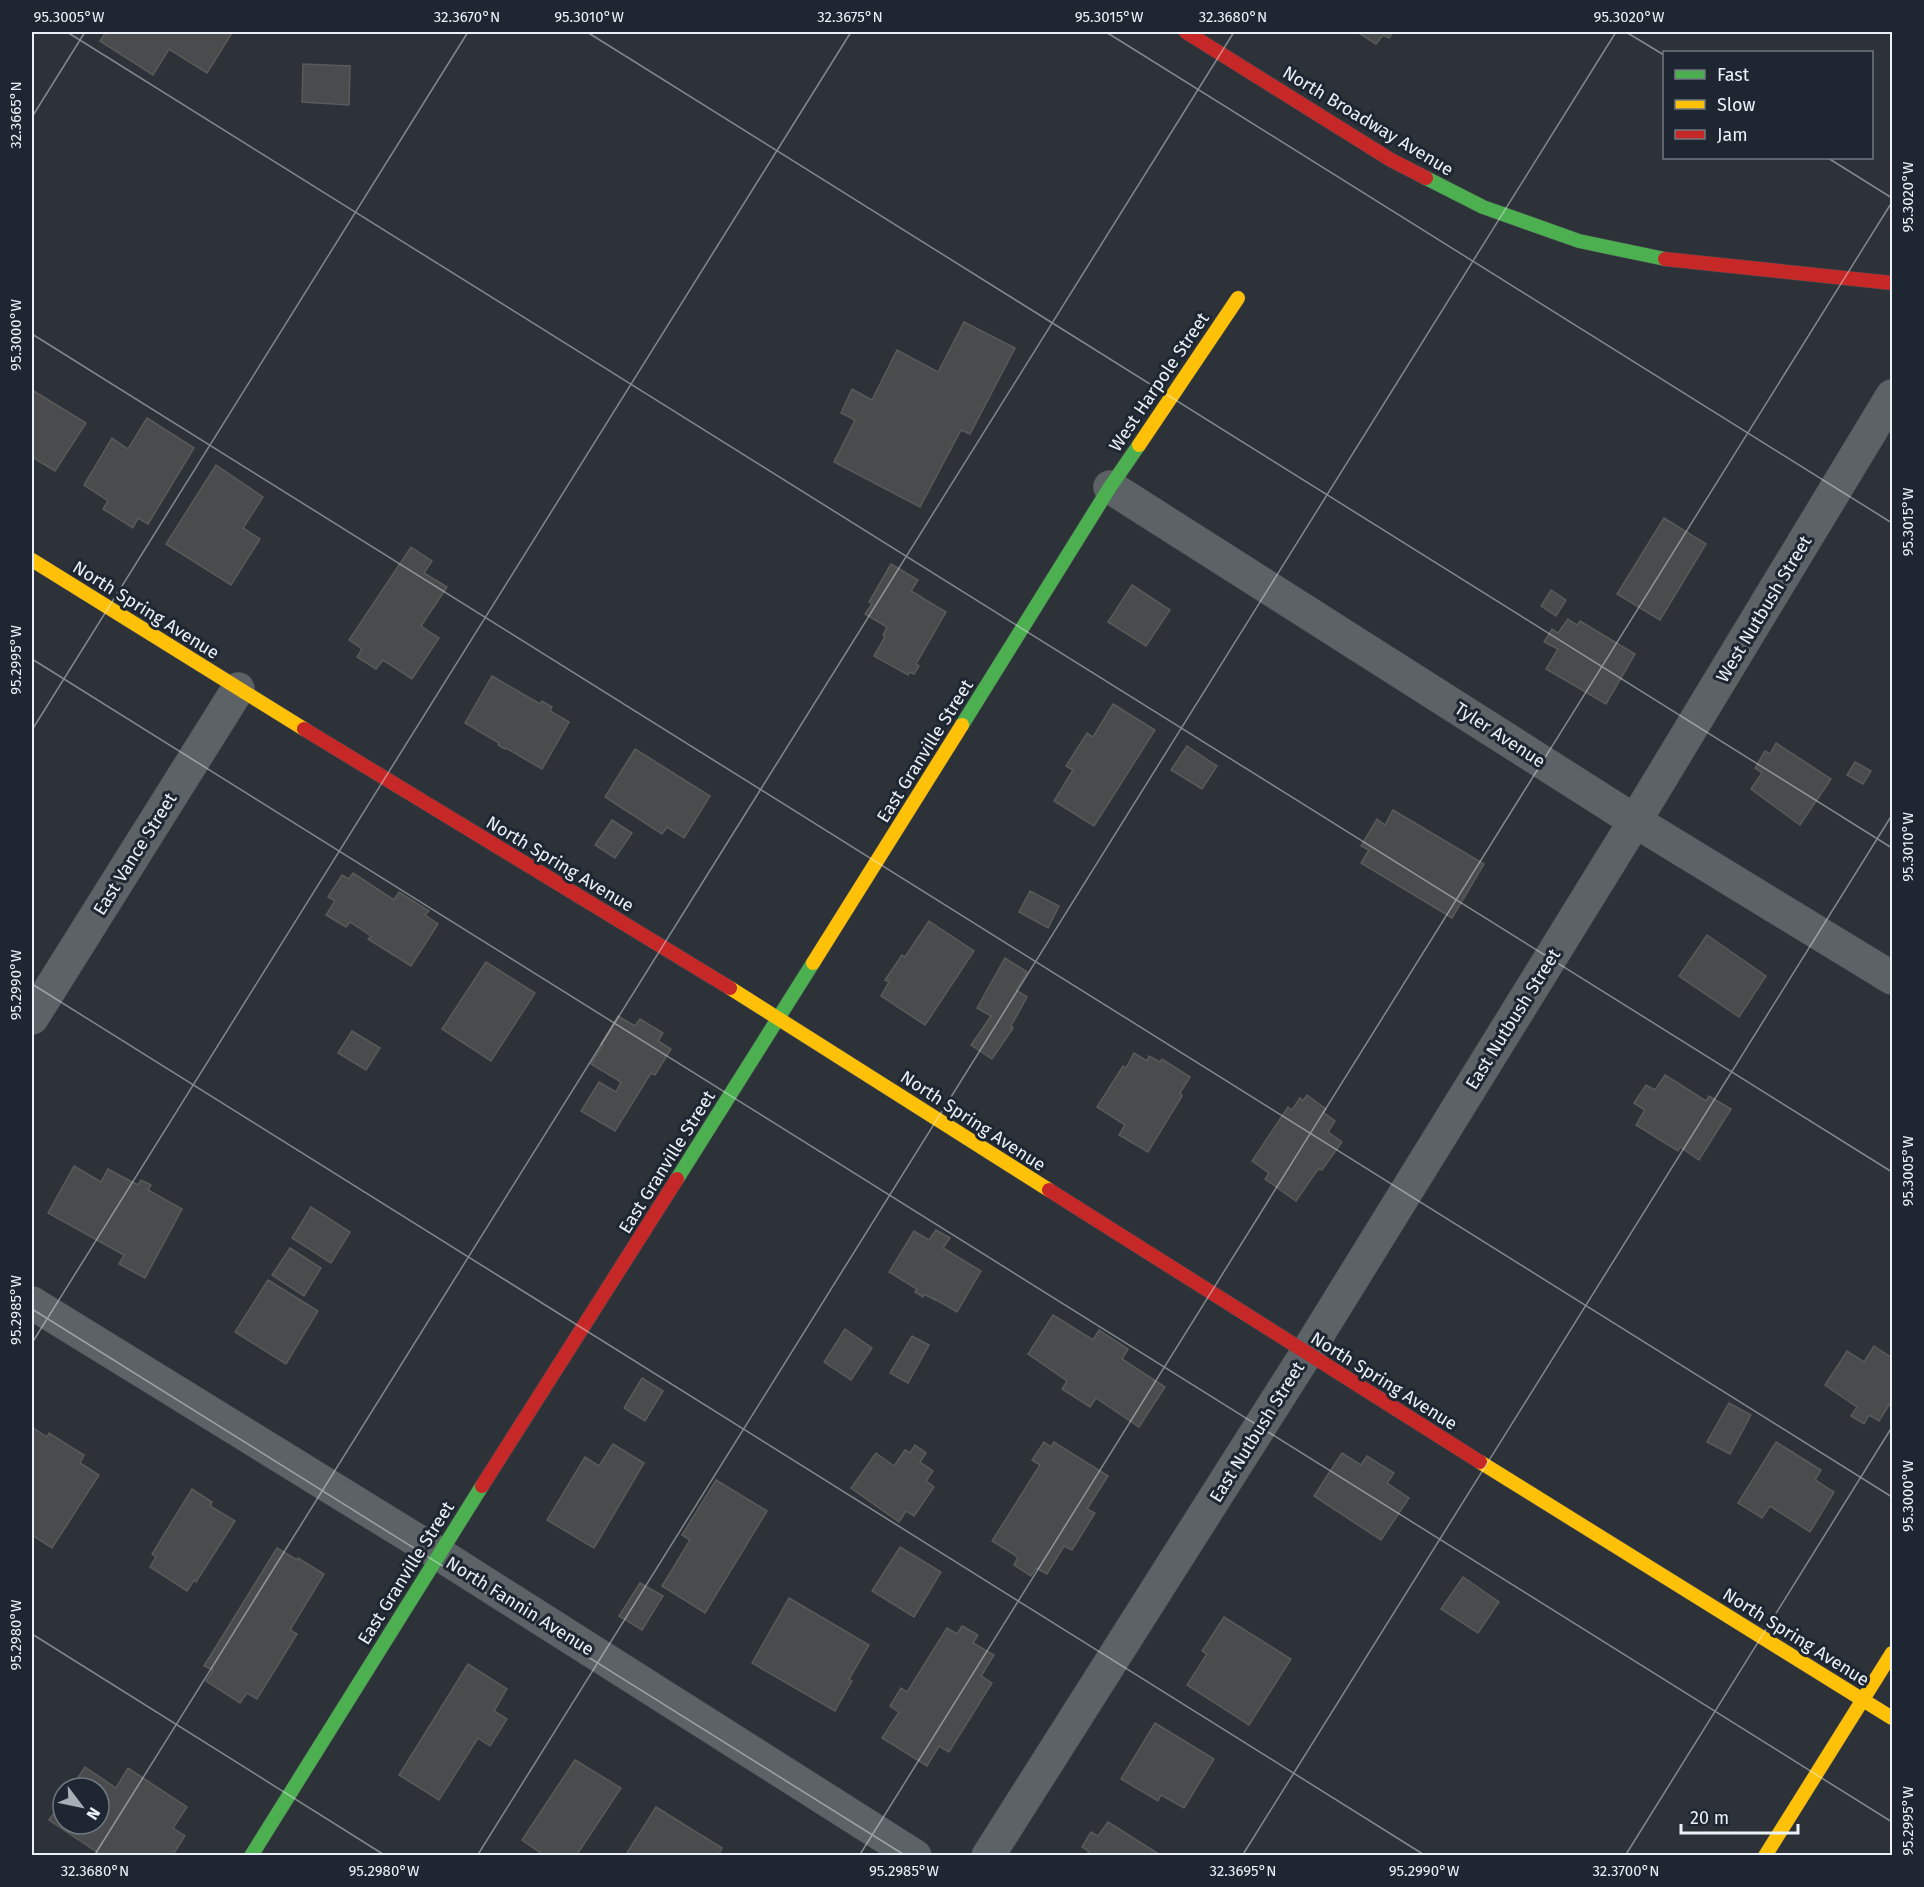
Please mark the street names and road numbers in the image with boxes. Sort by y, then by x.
street label: North Broadway Avenue [1279,61,1457,181]
street label: West Harpole Street [1104,308,1214,456]
street label: West Nutbush Street [1712,531,1817,686]
street label: North Spring Avenue [69,556,223,664]
street label: East Granville Street [872,675,978,827]
street label: Tyler Avenue [1450,697,1550,773]
street label: East Vance Street [89,788,182,919]
street label: North Spring Avenue [482,811,638,917]
street label: East Nutbush Street [1461,944,1565,1093]
street label: North Spring Avenue [896,1066,1050,1176]
street label: East Granville Street [614,1086,720,1238]
street label: North Spring Avenue [1307,1327,1461,1435]
street label: East Nutbush Street [1205,1357,1309,1506]
street label: East Granville Street [353,1497,459,1649]
street label: North Fannin Avenue [442,1552,598,1660]
street label: North Spring Avenue [1719,1583,1873,1691]

